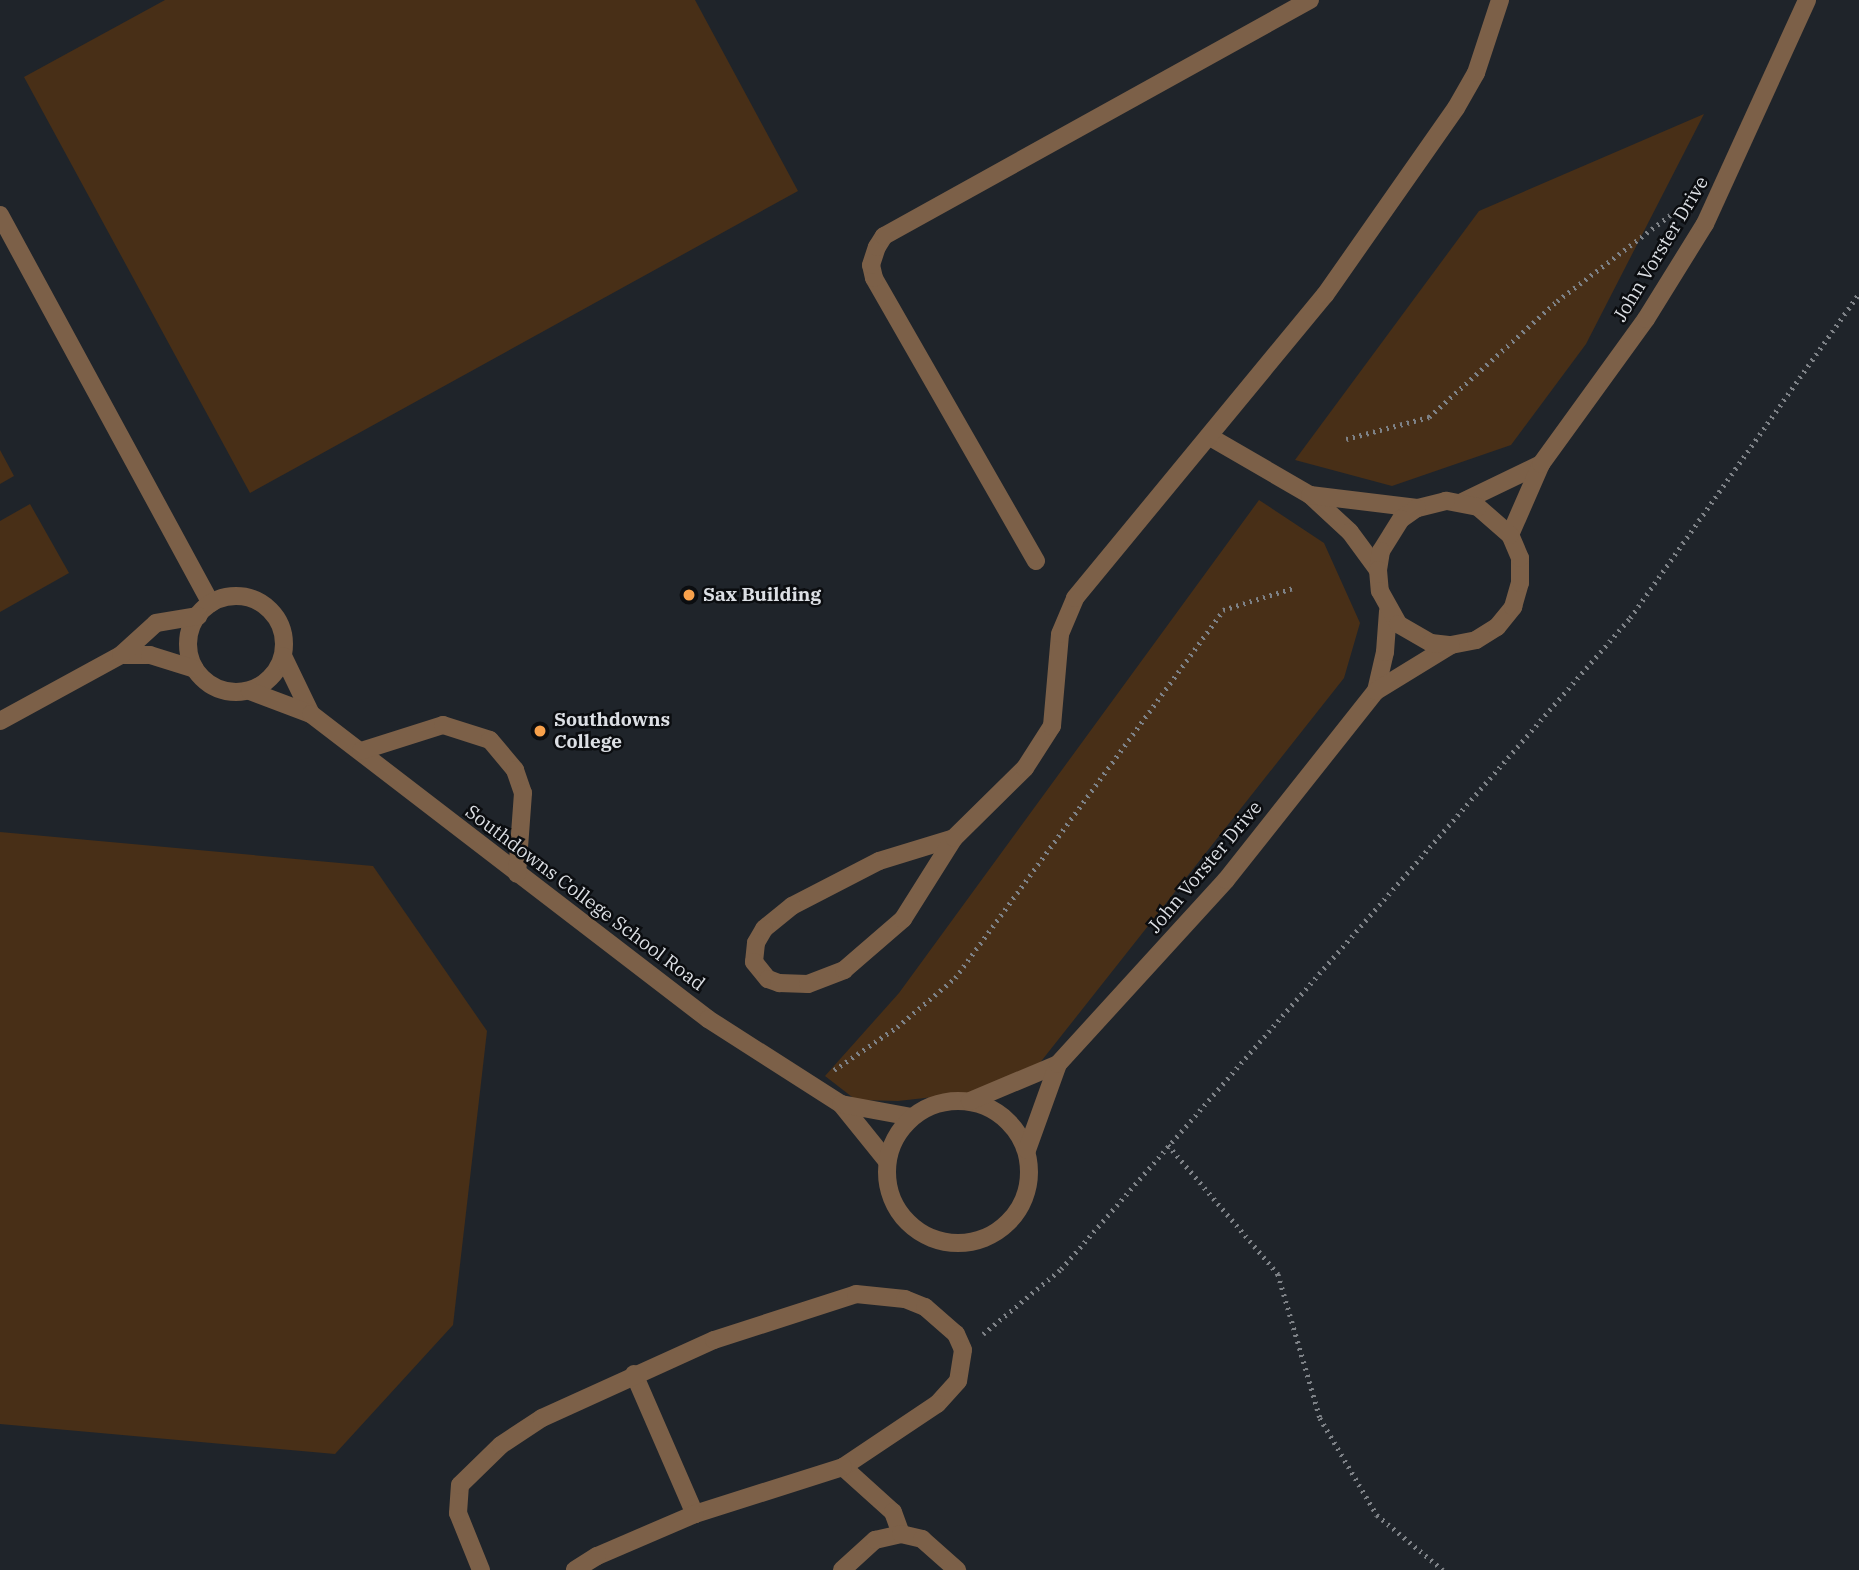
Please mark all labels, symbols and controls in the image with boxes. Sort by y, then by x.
street label: John Vorster Drive [1609,172,1713,326]
place label: Sax Building [703,584,821,606]
marker: Sax Building [681,587,697,603]
place label: Southdowns College [554,709,670,753]
marker: Southdowns College [532,723,548,739]
street label: John Vorster Drive [1143,796,1267,938]
street label: Southdowns College School Road [461,800,709,996]

